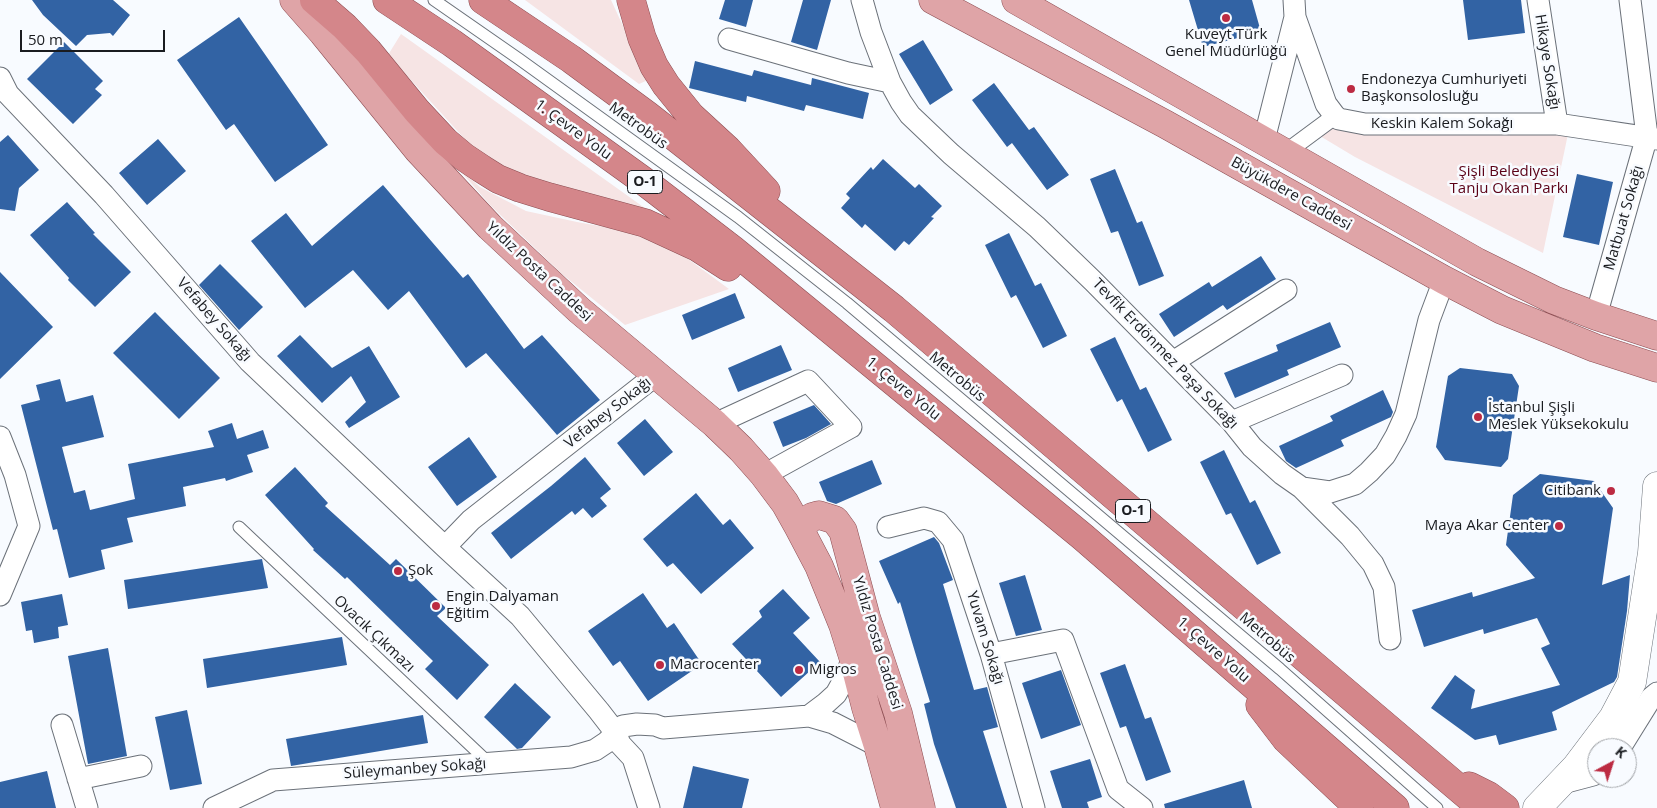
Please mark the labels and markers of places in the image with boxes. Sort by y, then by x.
marker: Kuveyt Türk Genel Müdürlüğü [1220,12,1232,24]
place label: Kuveyt Türk Genel Müdürlüğü [1165,26,1287,61]
place label: Endonezya Cumhuriyeti Başkonsolosluğu [1361,71,1527,106]
marker: Endonezya Cumhuriyeti Başkonsolosluğu [1345,83,1357,95]
place label: İstanbul Şişli Meslek Yüksekokulu [1488,399,1629,434]
marker: İstanbul Şişli Meslek Yüksekokulu [1472,411,1484,423]
place label: Citibank [1544,482,1601,500]
marker: Citibank [1605,485,1617,497]
place label: Maya Akar Center [1425,517,1549,535]
marker: Maya Akar Center [1553,520,1565,532]
place label: Şok [408,562,433,580]
marker: Şok [392,565,404,577]
place label: Engin Dalyaman Eğitim [446,588,559,623]
marker: Engin Dalyaman Eğitim [430,600,442,612]
place label: Macrocenter [670,656,759,674]
marker: Macrocenter [654,659,666,671]
place label: Migros [809,661,857,679]
marker: Migros [793,664,805,676]

